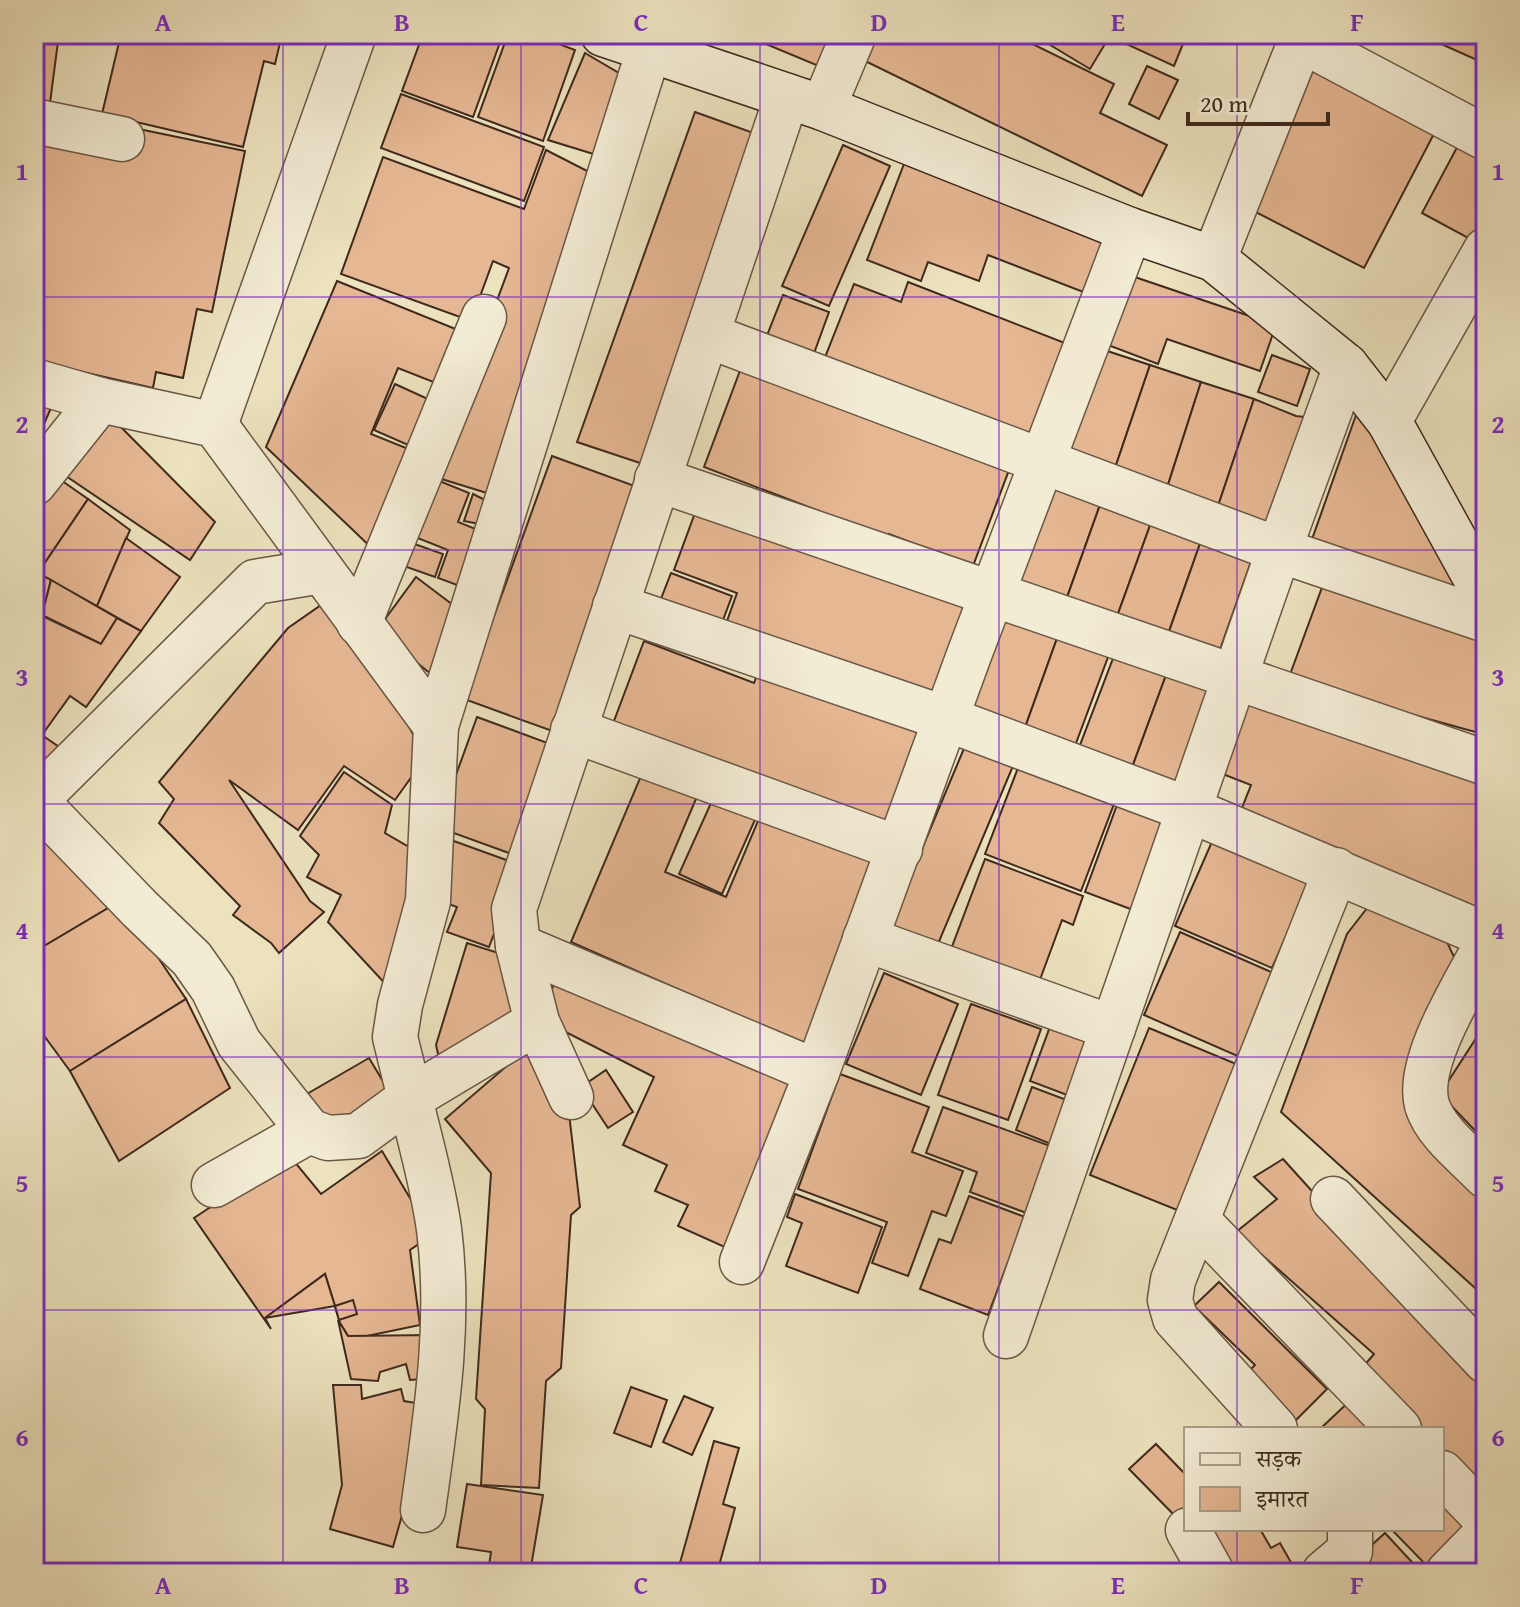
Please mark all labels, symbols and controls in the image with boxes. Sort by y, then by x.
text: A [155,2,172,41]
text: B [394,2,410,41]
text: C [634,2,648,41]
text: D [871,2,887,41]
text: E [1111,2,1125,41]
text: F [1350,2,1364,41]
scale bar [1188,76,1328,126]
text: 20 m [1200,86,1248,121]
text: 1 [15,151,29,190]
text: 1 [1491,151,1505,190]
text: 2 [15,404,29,443]
text: 2 [1491,404,1505,443]
text: 3 [15,657,29,696]
text: 3 [1491,657,1505,696]
text: 4 [15,910,29,949]
text: 4 [1491,910,1505,949]
text: 5 [15,1163,29,1202]
text: 5 [1491,1163,1505,1202]
text: 6 [15,1417,29,1456]
text: 6 [1491,1417,1505,1456]
legend [1184,1427,1444,1531]
text: सड़क [1255,1441,1303,1476]
text: इमारत [1255,1481,1309,1516]
text: A [155,1565,172,1604]
text: B [394,1565,410,1604]
text: C [634,1565,648,1604]
text: D [871,1565,887,1604]
text: E [1111,1565,1125,1604]
text: F [1350,1565,1364,1604]

